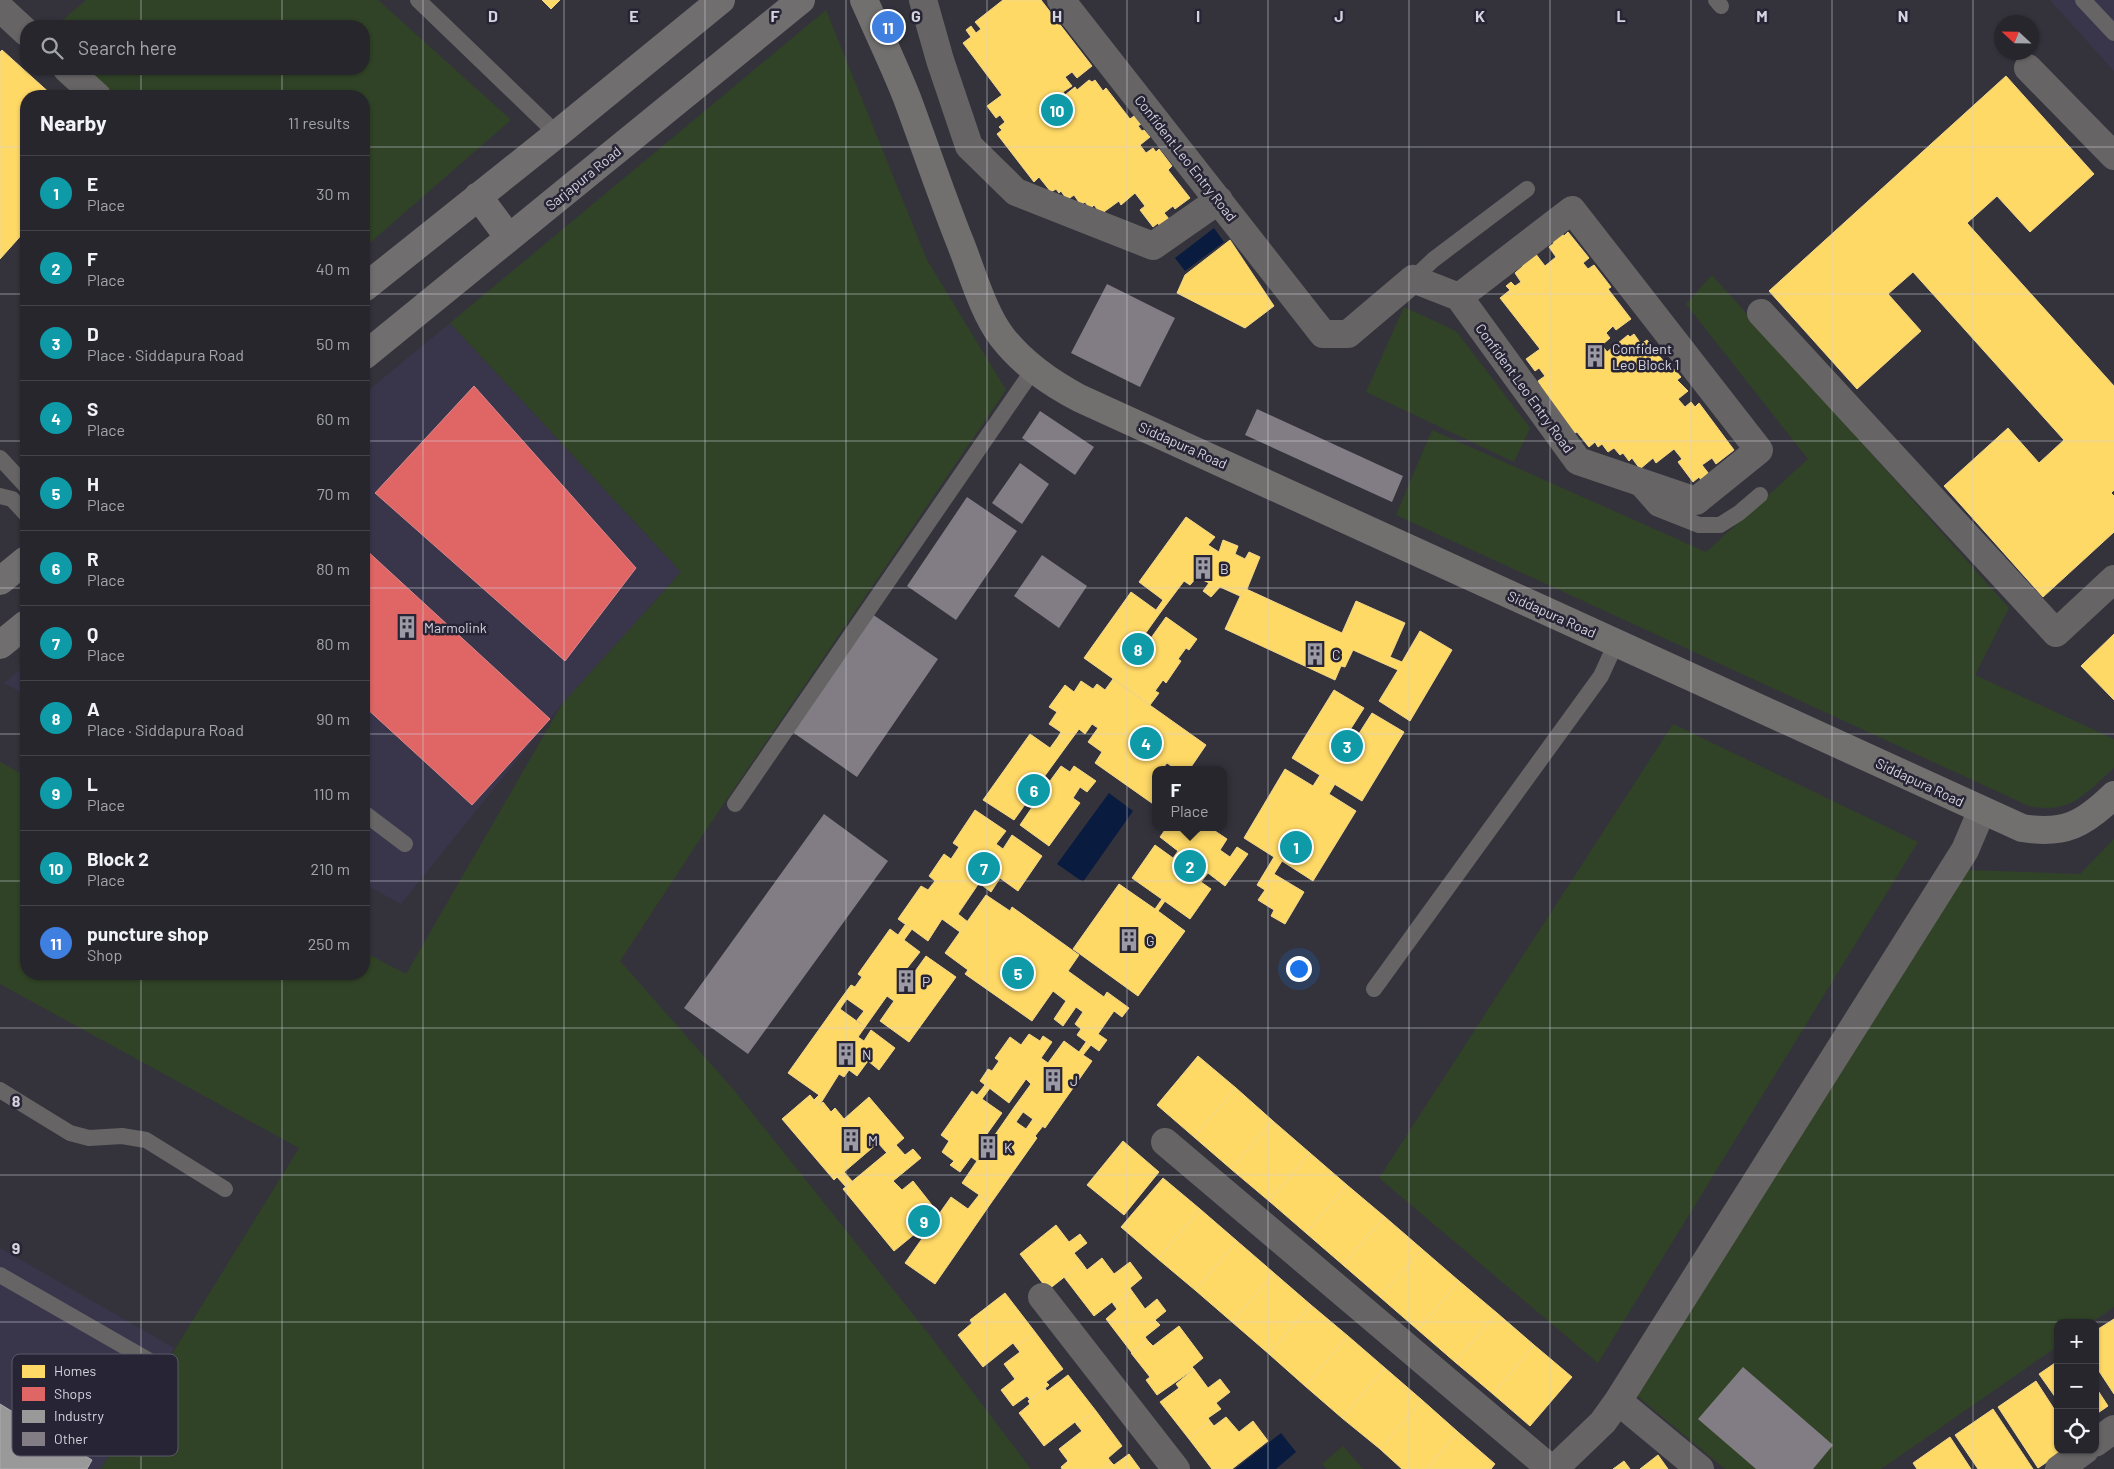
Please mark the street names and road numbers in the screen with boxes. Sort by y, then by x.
street label: Confident Leo Entry Road [1131,92,1241,224]
street label: Sarjapura Road [542,142,624,214]
street label: Confident Leo Entry Road [1472,320,1578,456]
street label: Siddapura Road [1136,418,1230,472]
street label: Siddapura Road [1505,587,1599,641]
street label: Siddapura Road [1873,754,1967,810]

